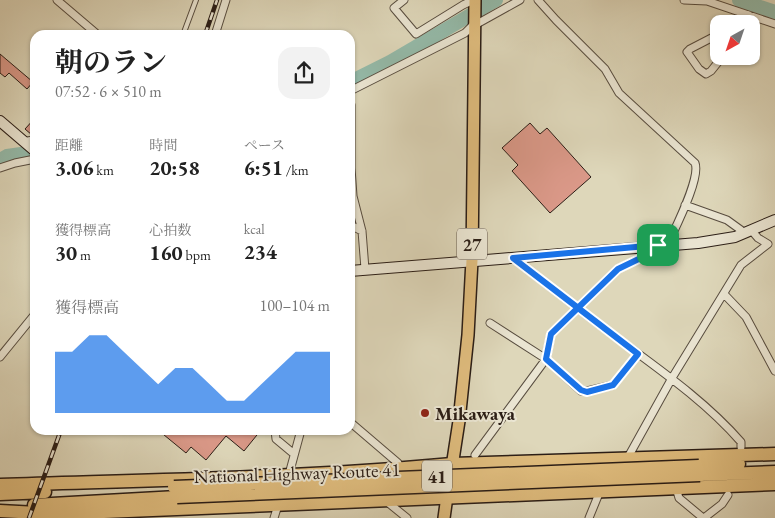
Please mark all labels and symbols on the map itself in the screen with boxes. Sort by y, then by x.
north arrow [710,15,760,65]
pin [637,224,679,266]
road number: 27 [457,228,487,260]
place label: Mikawaya [435,401,516,426]
marker: Mikawaya [419,407,431,419]
street label: National Highway Route 41 [193,457,401,489]
road number: 41 [422,461,452,492]

